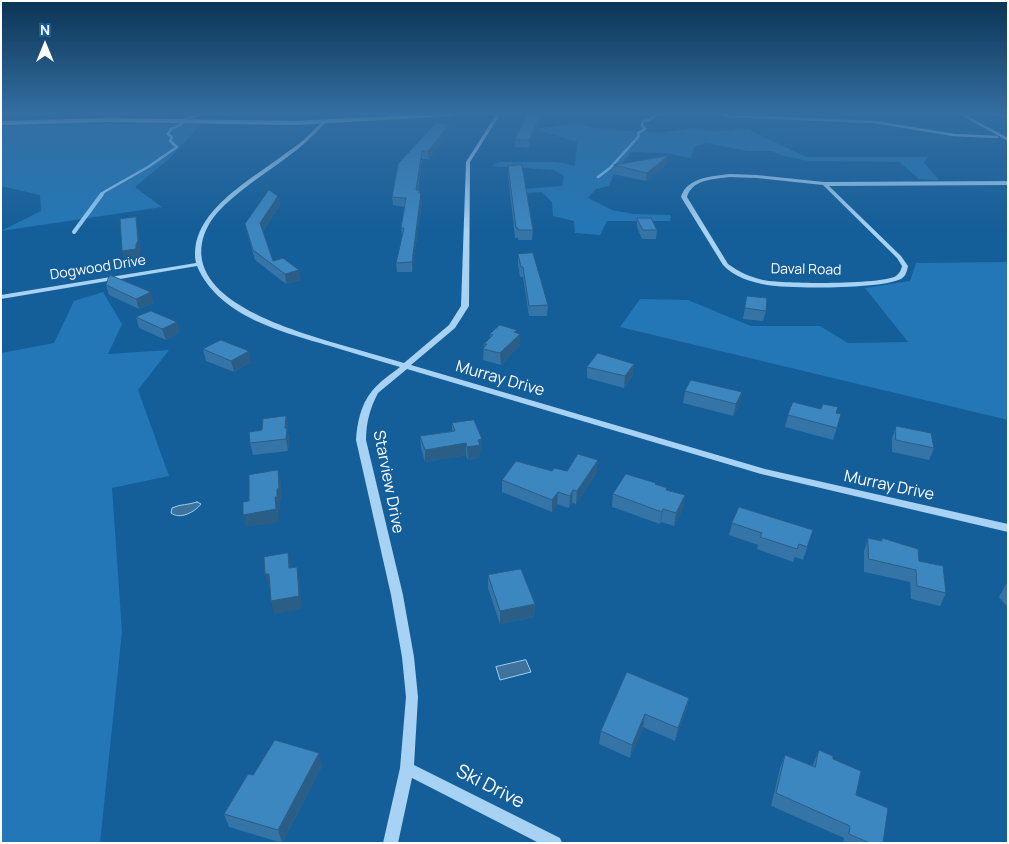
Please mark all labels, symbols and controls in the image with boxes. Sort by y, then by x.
north arrow [20,20,70,70]
text: N [40,20,50,39]
street label: Dogwood Drive [49,252,147,284]
street label: Daval Road [771,261,841,279]
street label: Murray Drive [453,357,547,401]
street label: Starview Drive [369,429,407,535]
street label: Murray Drive [842,467,936,505]
street label: Ski Drive [452,760,528,814]

